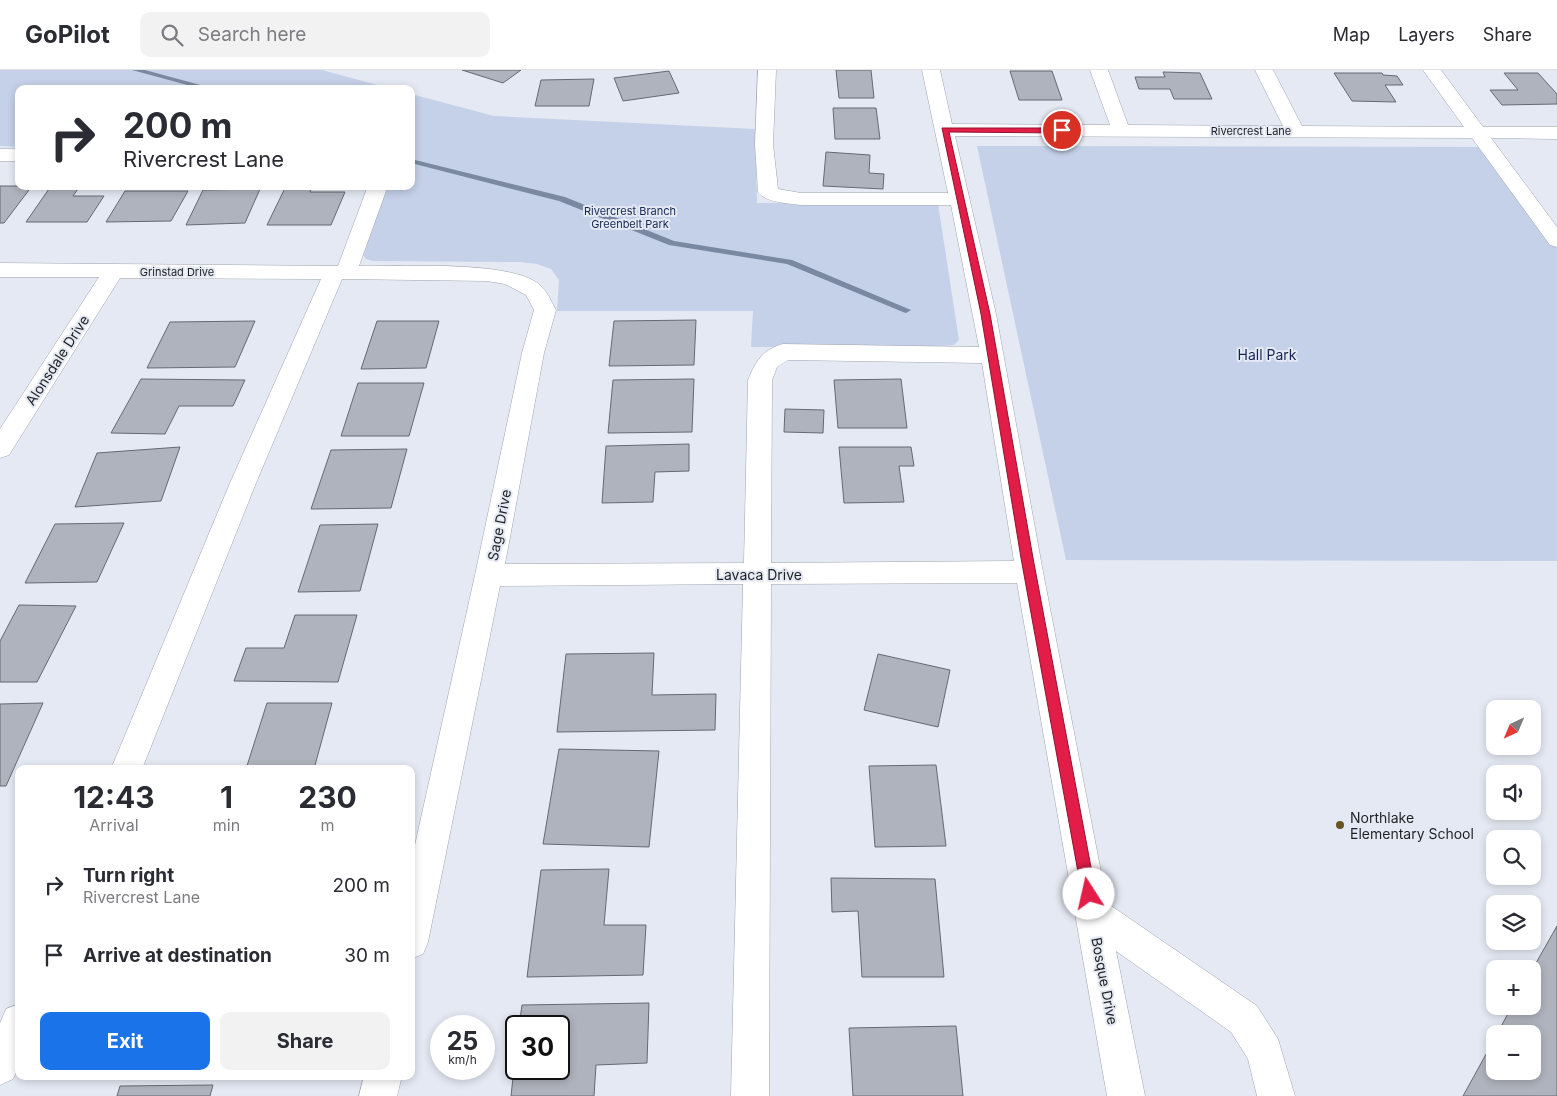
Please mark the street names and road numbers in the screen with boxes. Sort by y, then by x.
street label: Rivercrest Lane [1211,124,1291,138]
street label: Grinstad Drive [140,265,214,279]
street label: Alonsdale Drive [22,312,92,408]
street label: Sage Drive [484,488,514,562]
street label: Lavaca Drive [716,566,802,583]
street label: Bosque Drive [1088,936,1122,1026]

